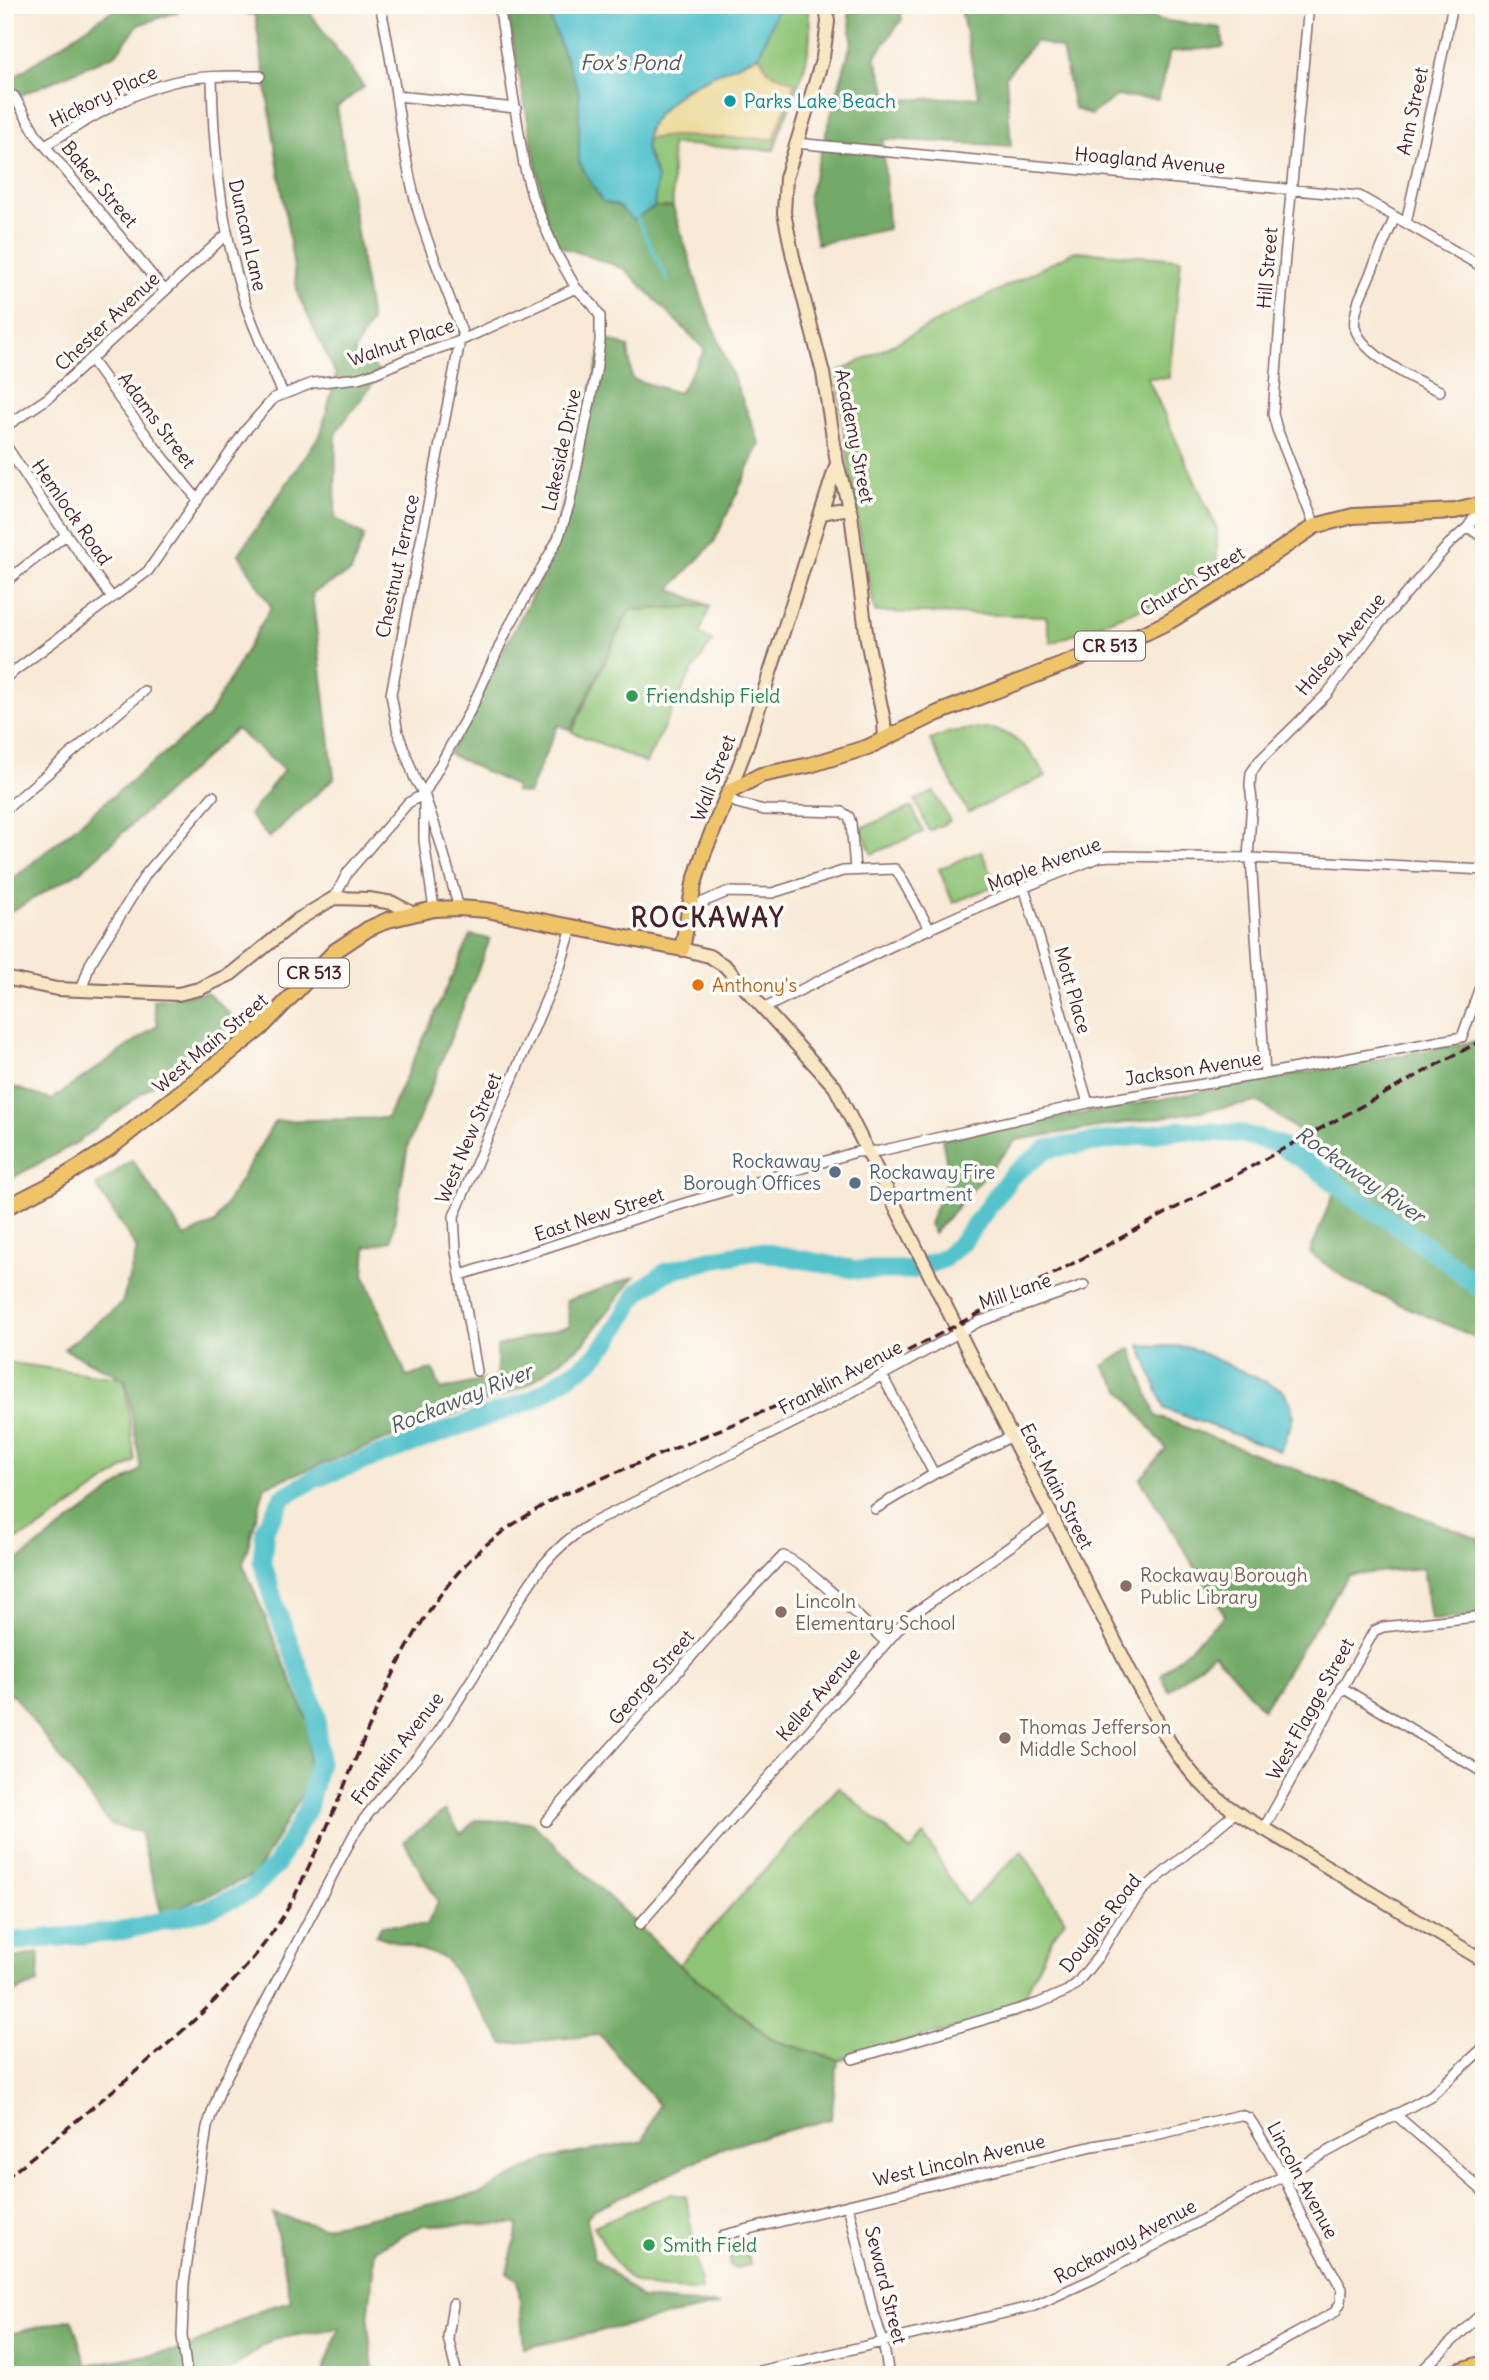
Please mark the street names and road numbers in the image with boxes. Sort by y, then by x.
street label: Hickory Place [45,60,161,132]
street label: Ann Street [1391,65,1433,157]
street label: Baker Street [57,136,143,232]
street label: Hoagland Avenue [1074,141,1226,179]
street label: Duncan Lane [224,177,272,293]
street label: Hill Street [1251,226,1283,310]
street label: Chester Avenue [50,266,164,376]
street label: Walnut Place [345,313,457,371]
street label: Adams Street [113,367,201,473]
street label: Academy Street [830,367,880,505]
street label: Lakeside Drive [536,387,586,513]
street label: Hemlock Road [27,454,117,570]
street label: Chestnut Terrace [370,492,424,640]
street label: Church Street [1135,540,1249,622]
street label: Halsey Avenue [1290,588,1390,700]
road number: CR 513 [1075,632,1145,660]
street label: Wall Street [685,731,741,825]
street label: Maple Avenue [984,831,1104,897]
street label: Mott Place [1049,944,1097,1036]
road number: CR 513 [279,958,349,988]
street label: West Main Street [148,988,272,1098]
street label: Jackson Avenue [1123,1045,1263,1091]
street label: West New Street [430,1069,506,1207]
street label: East New Street [531,1182,667,1246]
street label: Mill Lane [976,1267,1054,1315]
street label: Franklin Avenue [774,1334,906,1420]
street label: East Main Street [1015,1419,1099,1553]
street label: George Street [603,1624,699,1730]
street label: West Flagge Street [1261,1634,1359,1784]
street label: Keller Avenue [771,1642,865,1746]
street label: Franklin Avenue [345,1687,449,1809]
street label: Douglas Road [1054,1869,1146,1977]
street label: Lincoln Avenue [1262,2117,1344,2243]
street label: West Lincoln Avenue [871,2129,1047,2191]
street label: Rockaway Avenue [1050,2193,1200,2289]
street label: Seward Street [860,2224,912,2346]

